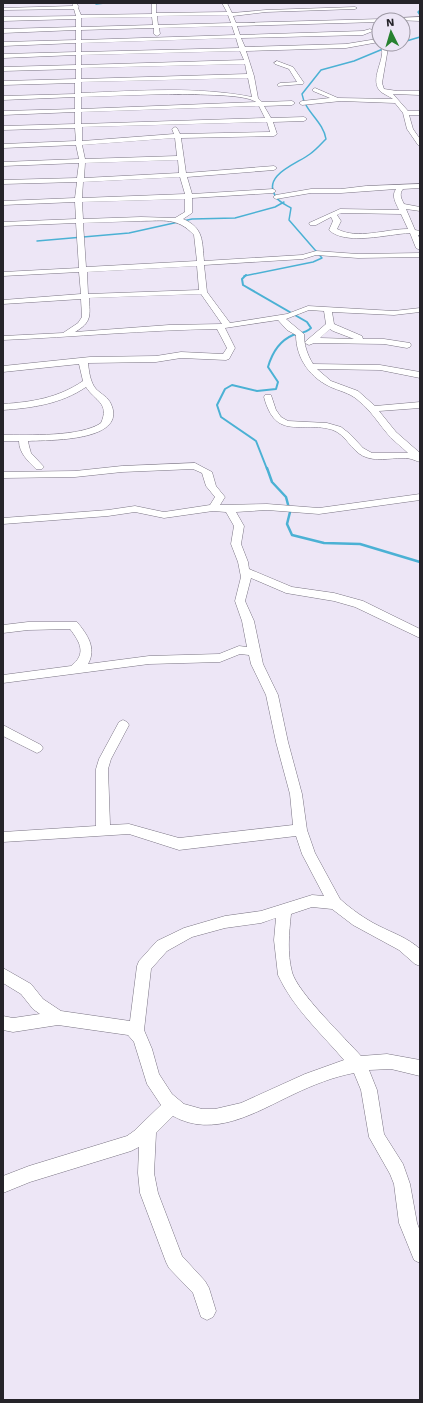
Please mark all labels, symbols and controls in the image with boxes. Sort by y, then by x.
north arrow [371,12,411,52]
text: N [386,16,395,29]

